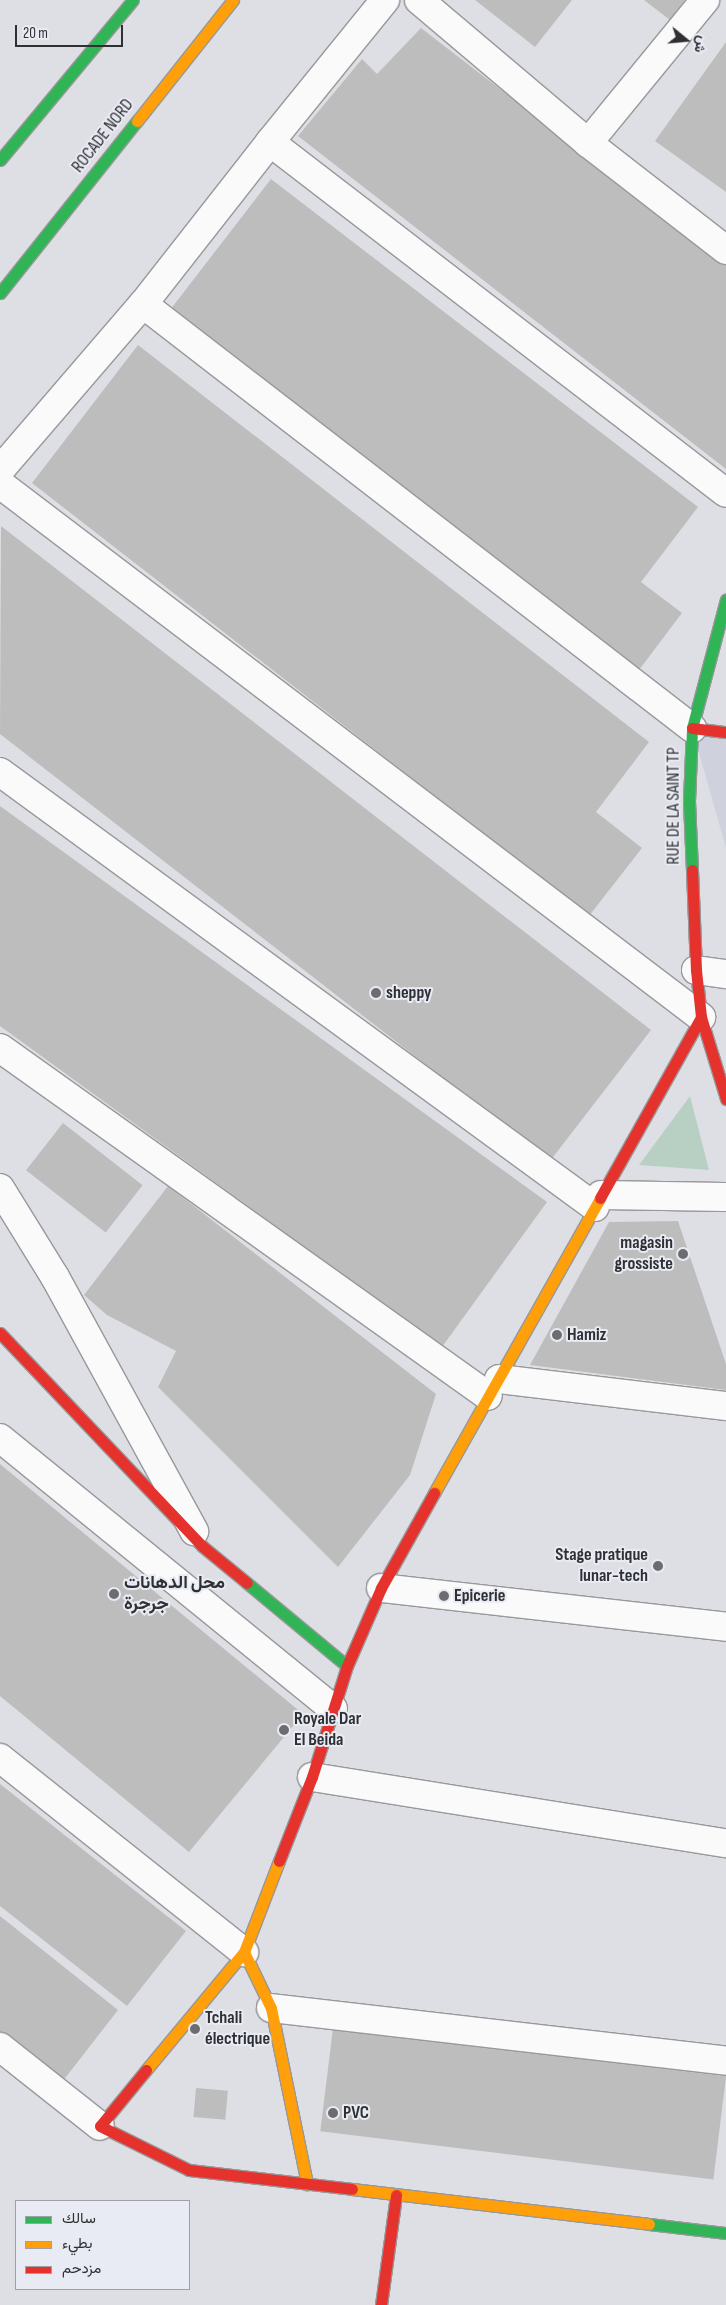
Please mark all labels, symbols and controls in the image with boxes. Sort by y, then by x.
scale bar [18,15,125,47]
north arrow [661,15,711,65]
text: 20 m [23,24,48,43]
text: ش [690,34,711,55]
street label: ROCADE NORD [67,95,139,177]
street label: RUE DE LA SAINT TP [663,747,685,865]
place label: sheppy [386,982,432,1004]
marker: sheppy [370,987,382,999]
place label: magasin grossiste [614,1233,673,1276]
marker: magasin grossiste [677,1248,689,1260]
place label: Hamiz [567,1324,606,1346]
marker: Hamiz [551,1329,563,1341]
place label: Stage pratique lunar-tech [555,1545,648,1588]
marker: Stage pratique lunar-tech [652,1560,664,1572]
place label: محل الدهانات جرجرة [124,1573,225,1616]
place label: Epicerie [454,1585,505,1607]
marker: محل الدهانات جرجرة [108,1588,120,1600]
marker: Epicerie [438,1590,450,1602]
place label: Royale Dar El Beida [294,1709,361,1752]
marker: Royale Dar El Beida [278,1724,290,1736]
place label: Tchali électrique [205,2008,270,2050]
marker: Tchali électrique [189,2023,201,2035]
place label: PVC [343,2102,369,2124]
marker: PVC [327,2107,339,2119]
legend [15,2200,190,2290]
text: سالك [62,2209,96,2228]
text: بطيء [62,2234,92,2253]
text: مزدحم [62,2259,101,2278]

